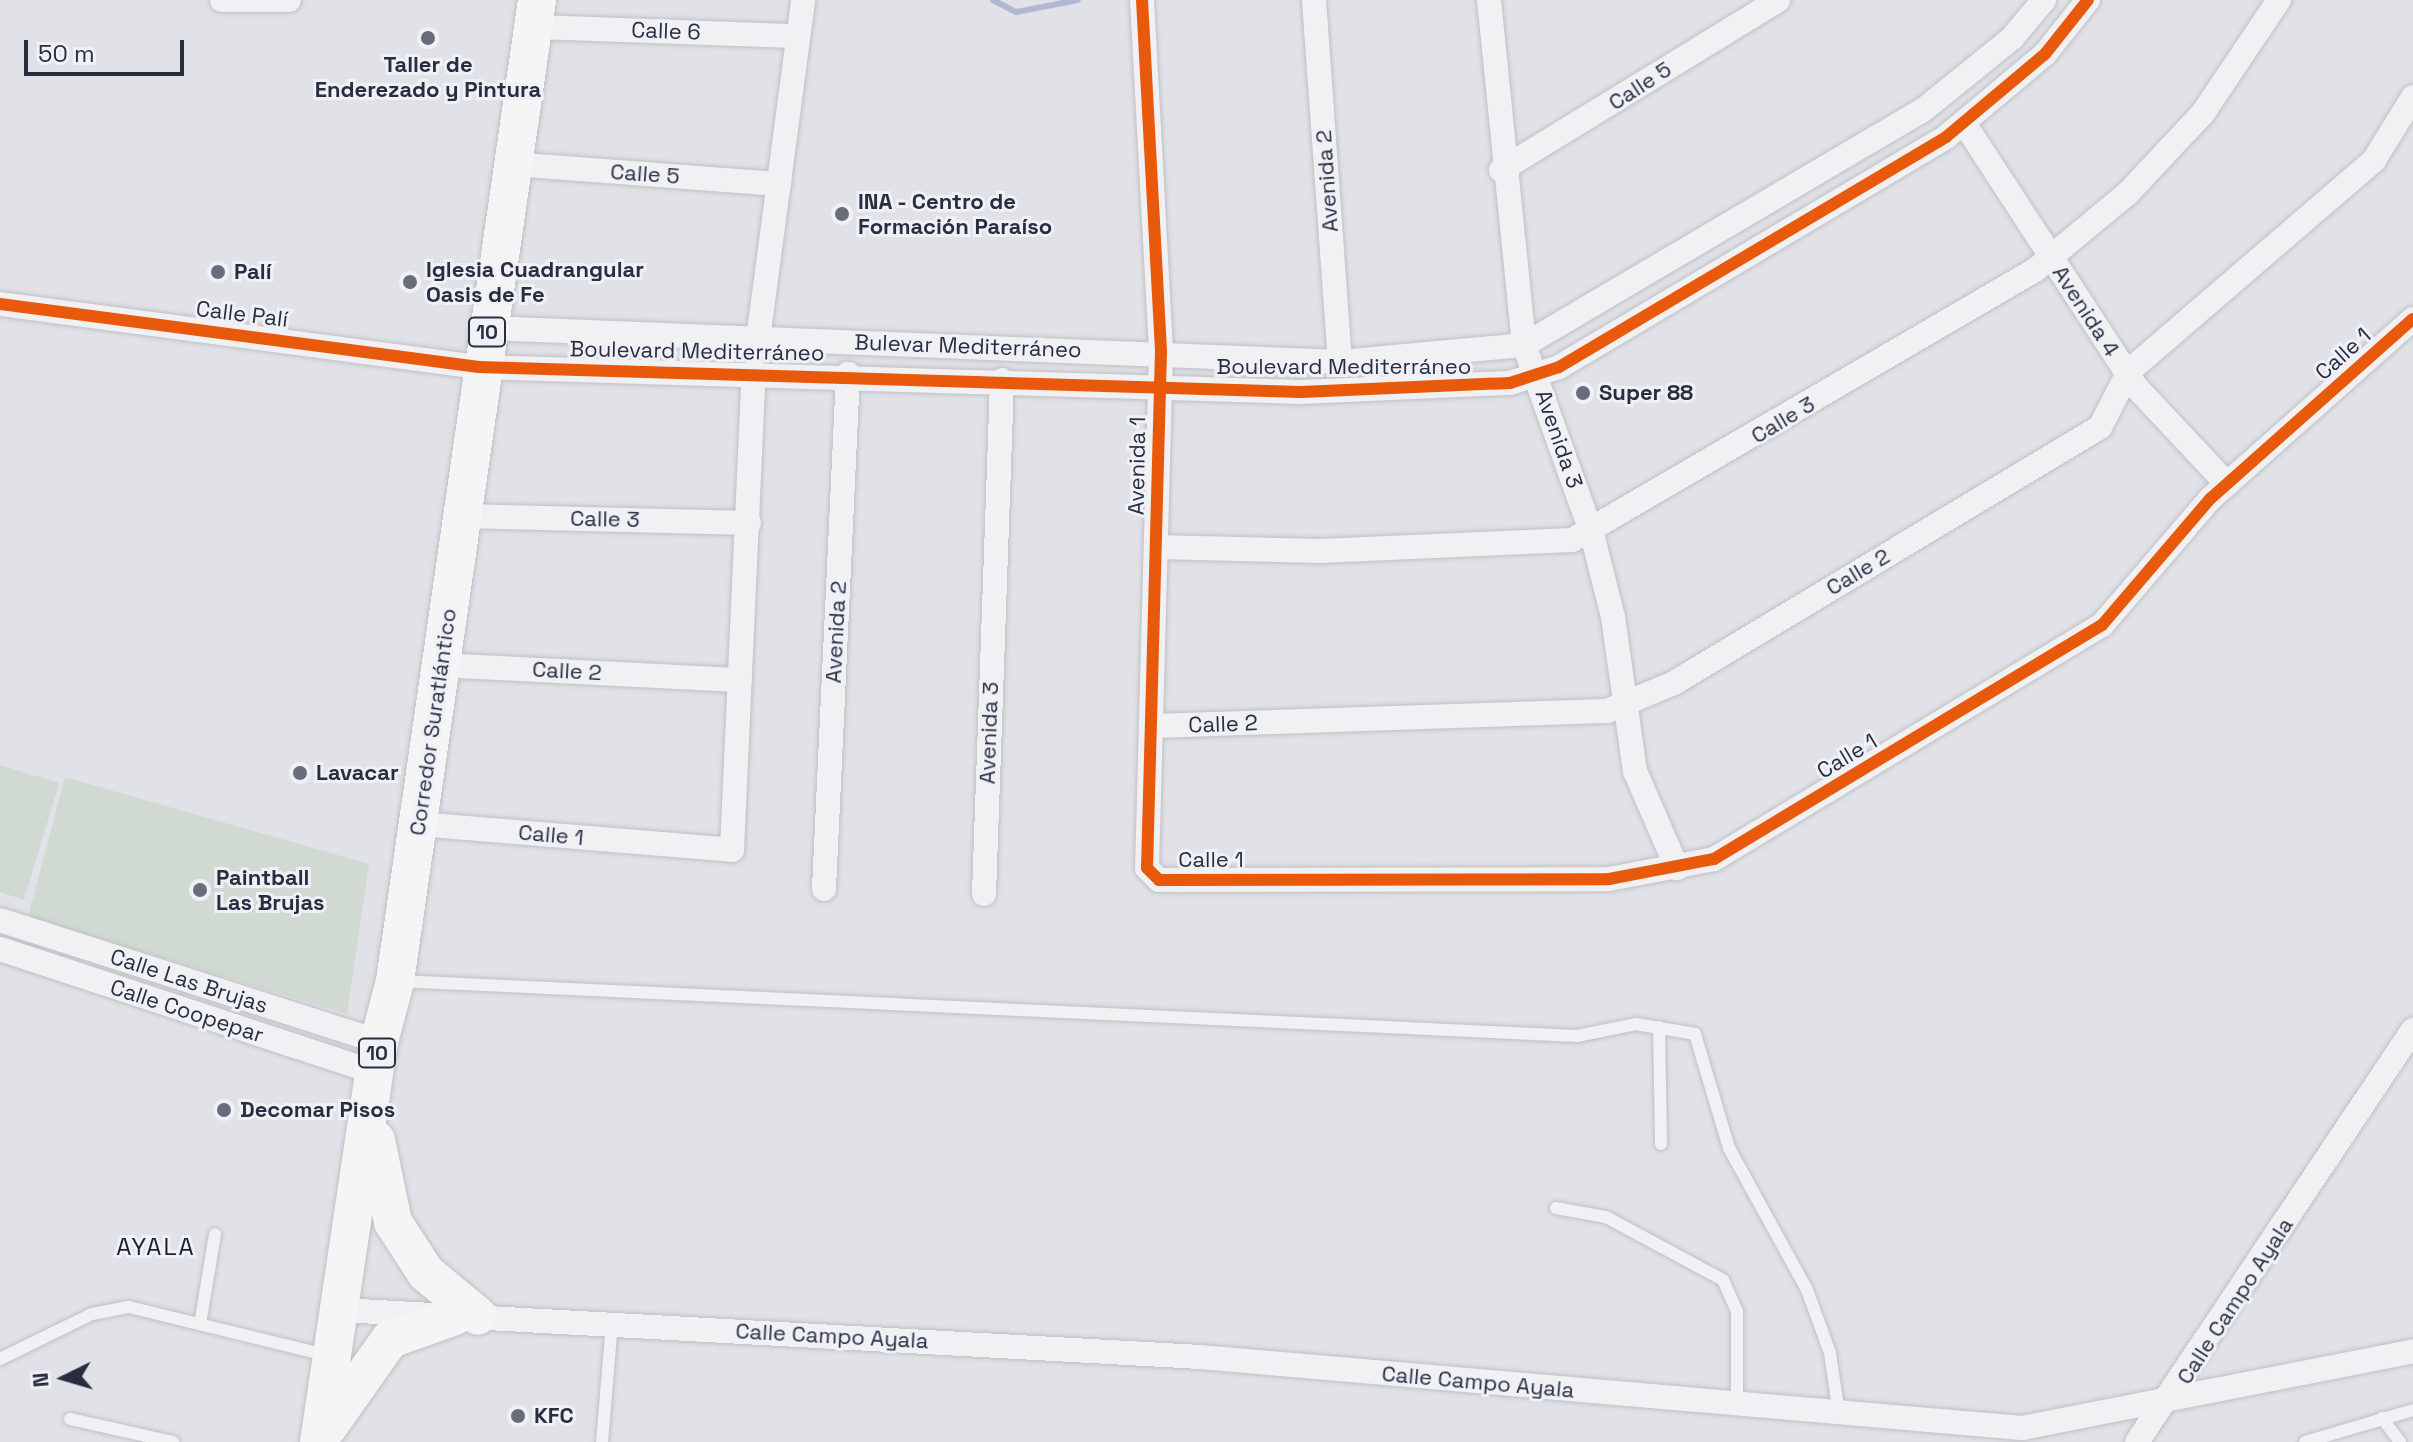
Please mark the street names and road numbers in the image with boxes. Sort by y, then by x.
street label: Calle 6 [631,17,701,45]
street label: Calle 5 [1604,56,1676,116]
street label: Avenida 2 [1310,129,1344,233]
street label: Calle 5 [609,158,681,190]
street label: Avenida 4 [2047,261,2125,361]
street label: Calle Palí [194,295,290,333]
road number: 10 [467,316,507,348]
street label: Calle 1 [2310,322,2376,386]
street label: Bulevar Mediterráneo [854,329,1082,363]
street label: Boulevard Mediterráneo [569,336,825,366]
street label: Boulevard Mediterráneo [1217,354,1471,380]
street label: Avenida 3 [1530,386,1588,492]
street label: Calle 3 [1746,391,1820,449]
street label: Avenida 1 [1123,417,1151,515]
street label: Calle 3 [570,505,640,533]
street label: Calle 2 [1821,543,1895,601]
street label: Avenida 2 [820,580,852,684]
street label: Corredor Suratlántico [404,607,462,837]
street label: Calle 2 [532,656,602,686]
street label: Avenida 3 [974,681,1004,785]
street label: Calle 2 [1188,710,1258,738]
street label: Calle 1 [1812,728,1882,784]
street label: Calle 1 [517,819,585,851]
street label: Calle 1 [1178,847,1244,873]
street label: Calle Las Brujas [107,943,271,1019]
street label: Calle Coopepar [107,974,267,1048]
road number: 10 [357,1037,397,1069]
street label: Calle Campo Ayala [2171,1213,2299,1389]
street label: Calle Campo Ayala [735,1318,929,1354]
street label: Calle Campo Ayala [1381,1360,1575,1404]

